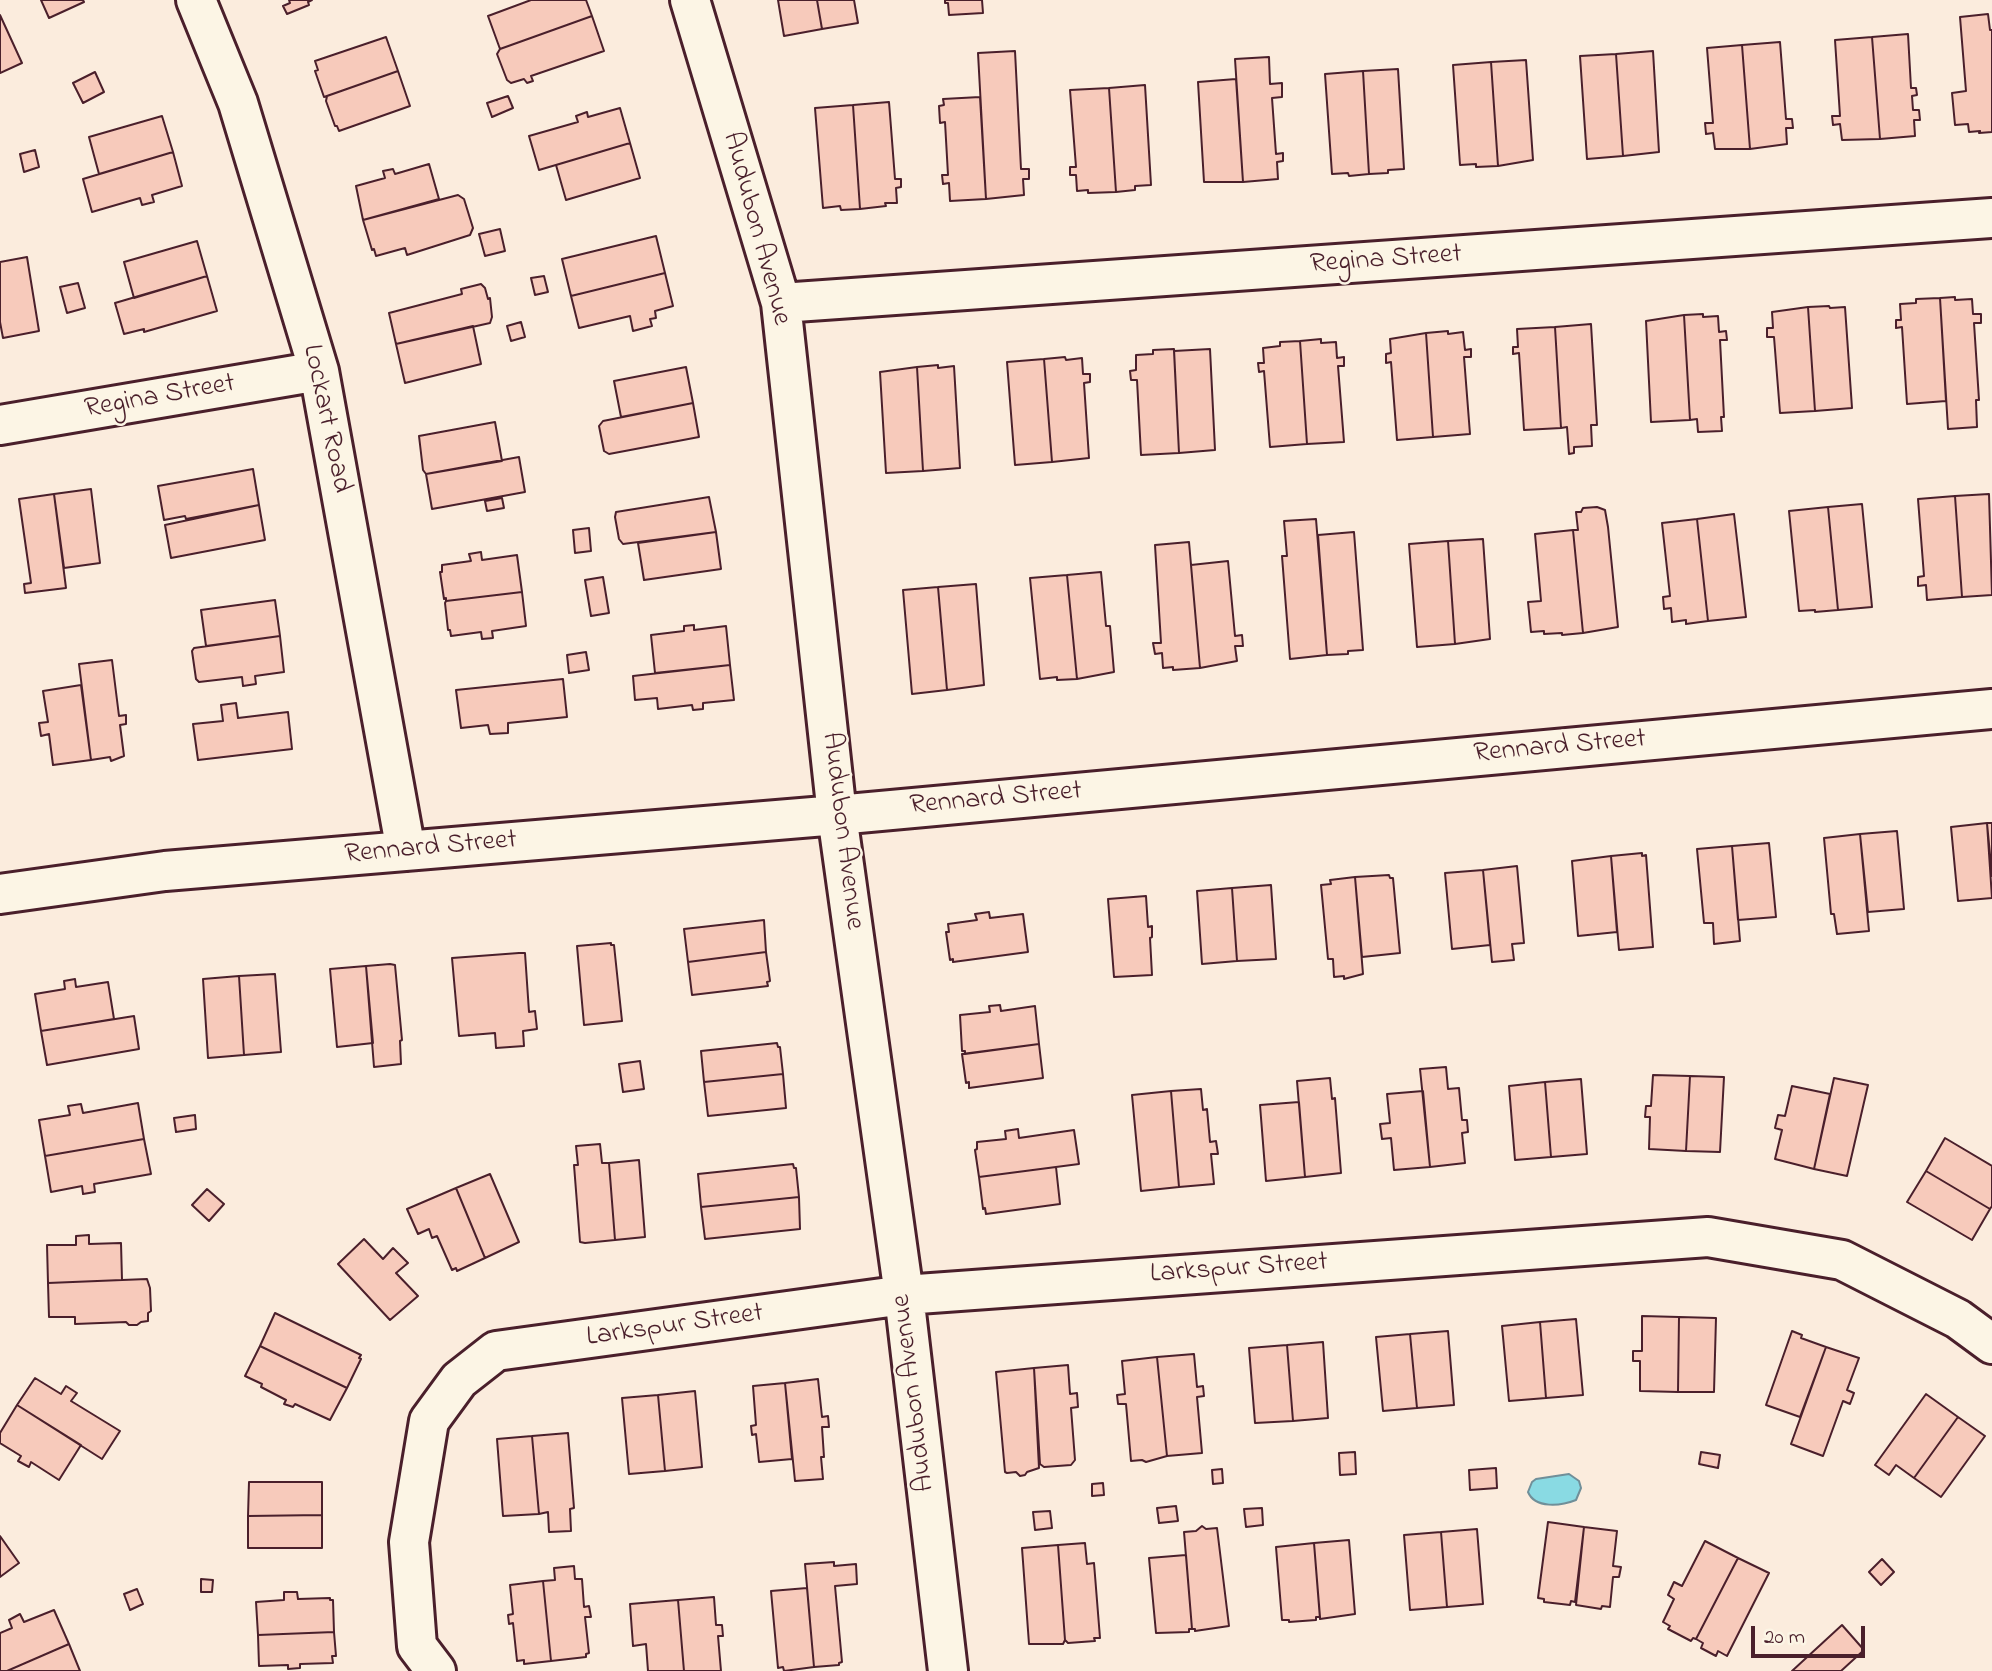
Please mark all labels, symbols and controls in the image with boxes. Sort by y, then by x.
street label: Audubon Avenue [713,129,797,329]
street label: Regina Street [1309,239,1463,283]
street label: Lockart Road [293,342,357,496]
street label: Regina Street [82,368,238,428]
street label: Rennard Street [1472,724,1648,772]
street label: Audubon Avenue [812,730,870,932]
street label: Rennard Street [908,776,1084,824]
street label: Rennard Street [343,825,519,873]
street label: Larkspur Street [1149,1247,1329,1293]
street label: Audubon Avenue [886,1292,944,1494]
street label: Larkspur Street [584,1298,766,1356]
scale bar [1754,1612,1868,1656]
text: 20 m [1764,1623,1805,1653]

